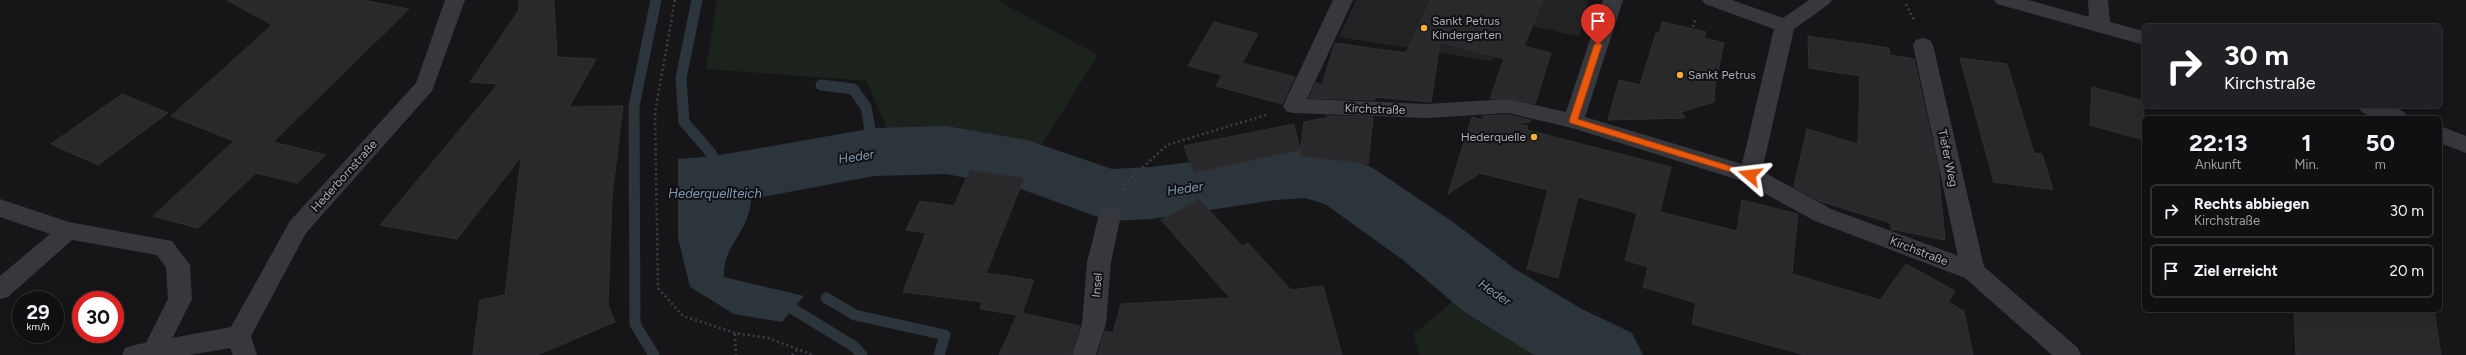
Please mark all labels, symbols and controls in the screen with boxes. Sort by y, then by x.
pin [1581,4,1615,45]
icon: arrive [1587,10,1609,32]
place label: Sankt Petrus Kindergarten [1432,14,1502,42]
marker: Sankt Petrus Kindergarten [1419,23,1429,33]
text: 30 m [2224,38,2289,72]
icon: right [2158,40,2210,92]
place label: Sankt Petrus [1688,68,1756,82]
marker: Sankt Petrus [1675,70,1685,80]
text: Kirchstraße [2224,72,2315,94]
street label: Kirchstraße [1344,101,1406,117]
street label: Tiefer Weg [1935,128,1961,188]
text: 22:13 [2189,128,2248,157]
text: 1 [2301,128,2312,157]
text: 50 [2365,128,2395,157]
place label: Hederquelle [1461,130,1526,144]
marker: Hederquelle [1529,132,1539,142]
street label: Hederbornstraße [308,137,380,215]
water label: Heder [837,146,876,167]
position arrow [1729,154,1771,196]
text: Ankunft [2195,157,2242,172]
text: Min. [2295,157,2318,172]
text: m [2375,157,2386,172]
water label: Heder [1166,178,1205,198]
water label: Hederquellteich [668,186,762,201]
text: Rechts abbiegen [2194,195,2309,213]
icon: right [2160,200,2182,222]
text: 30 m [2390,202,2424,220]
text: Kirchstraße [2194,213,2260,228]
street label: Kirchstraße [1888,234,1950,269]
icon: arrive [2160,260,2182,282]
text: Ziel erreicht [2194,262,2278,280]
text: 20 m [2390,262,2424,280]
street label: Insel [1089,272,1105,298]
water label: Heder [1476,276,1514,309]
speed limit sign: 30 [72,291,124,343]
text: 29 [26,300,50,324]
text: km/h [27,320,49,333]

